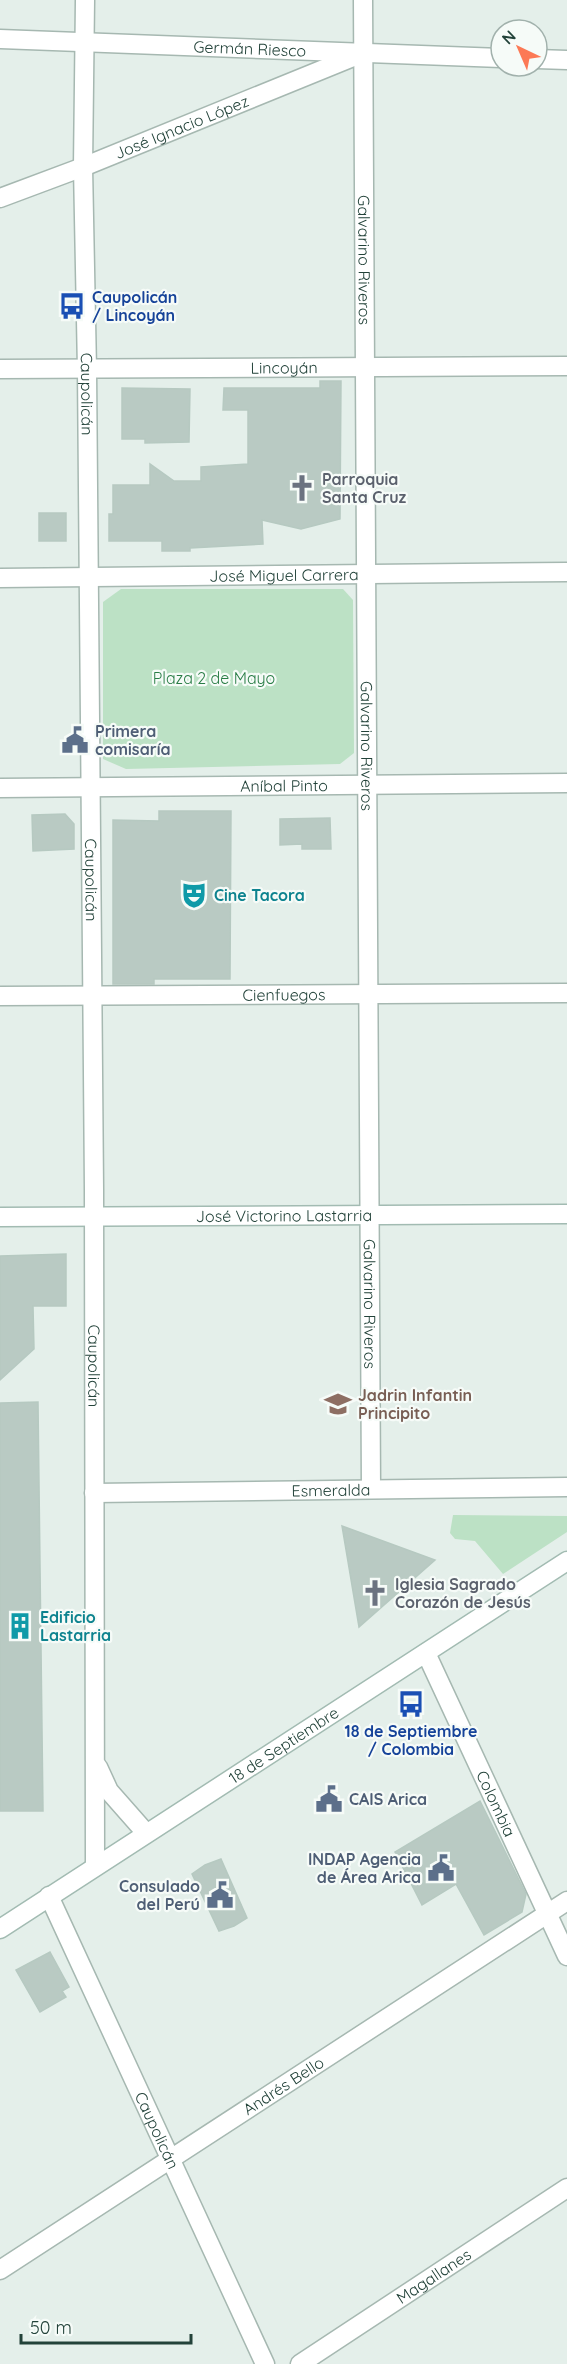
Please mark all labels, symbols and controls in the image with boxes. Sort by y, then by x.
north arrow [489,18,549,78]
text: N [497,26,520,48]
street label: Germán Riesco [193,36,307,61]
street label: José Ignacio López [112,91,252,163]
street label: Galvarino Riveros [354,195,375,325]
place label: Caupolicán / Lincoyán [92,287,177,325]
bus stop icon: Caupolicán / Lincoyán [57,291,87,321]
street label: Caupolicán [77,352,98,435]
street label: Lincoyán [250,357,318,378]
place label: Parroquia Santa Cruz [322,469,407,507]
church icon: Parroquia Santa Cruz [287,473,317,503]
street label: José Miguel Carrera [209,564,359,586]
park label: Plaza 2 de Mayo [153,668,275,688]
street label: Galvarino Riveros [357,681,377,811]
place label: Primera comisaría [95,721,171,759]
public building icon: Primera comisaría [60,725,90,755]
street label: Aníbal Pinto [240,775,328,796]
street label: Caupolicán [81,838,102,921]
theatre icon: Cine Tacora [179,880,209,910]
place label: Cine Tacora [214,885,305,905]
street label: Cienfuegos [242,984,325,1005]
street label: José Victorino Lastarria [196,1205,372,1226]
street label: Galvarino Riveros [360,1239,380,1369]
street label: Caupolicán [84,1324,104,1407]
place label: Jadrin Infantin Principito [358,1385,472,1423]
school or university icon: Jadrin Infantin Principito [323,1389,353,1419]
street label: Esmeralda [291,1479,371,1500]
place label: Iglesia Sagrado Corazón de Jesús [395,1574,531,1612]
church icon: Iglesia Sagrado Corazón de Jesús [360,1578,390,1608]
place label: Edificio Lastarria [40,1607,111,1645]
building icon: Edificio Lastarria [5,1611,35,1641]
bus stop icon: 18 de Septiembre / Colombia [396,1689,426,1719]
street label: 18 de Septiembre [225,1702,342,1788]
place label: 18 de Septiembre / Colombia [344,1721,478,1759]
street label: Colombia [472,1767,520,1840]
public building icon: CAIS Arica [314,1784,344,1814]
place label: CAIS Arica [349,1789,427,1809]
place label: INDAP Agencia de Área Arica [308,1849,421,1887]
public building icon: INDAP Agencia de Área Arica [426,1853,456,1883]
place label: Consulado del Perú [119,1876,200,1914]
public building icon: Consulado del Perú [205,1880,235,1910]
street label: Andrés Bello [239,2052,327,2119]
street label: Caupolicán [131,2088,184,2172]
street label: Magallanes [392,2244,475,2308]
scale bar [21,2307,190,2345]
text: 50 m [30,2316,72,2339]

